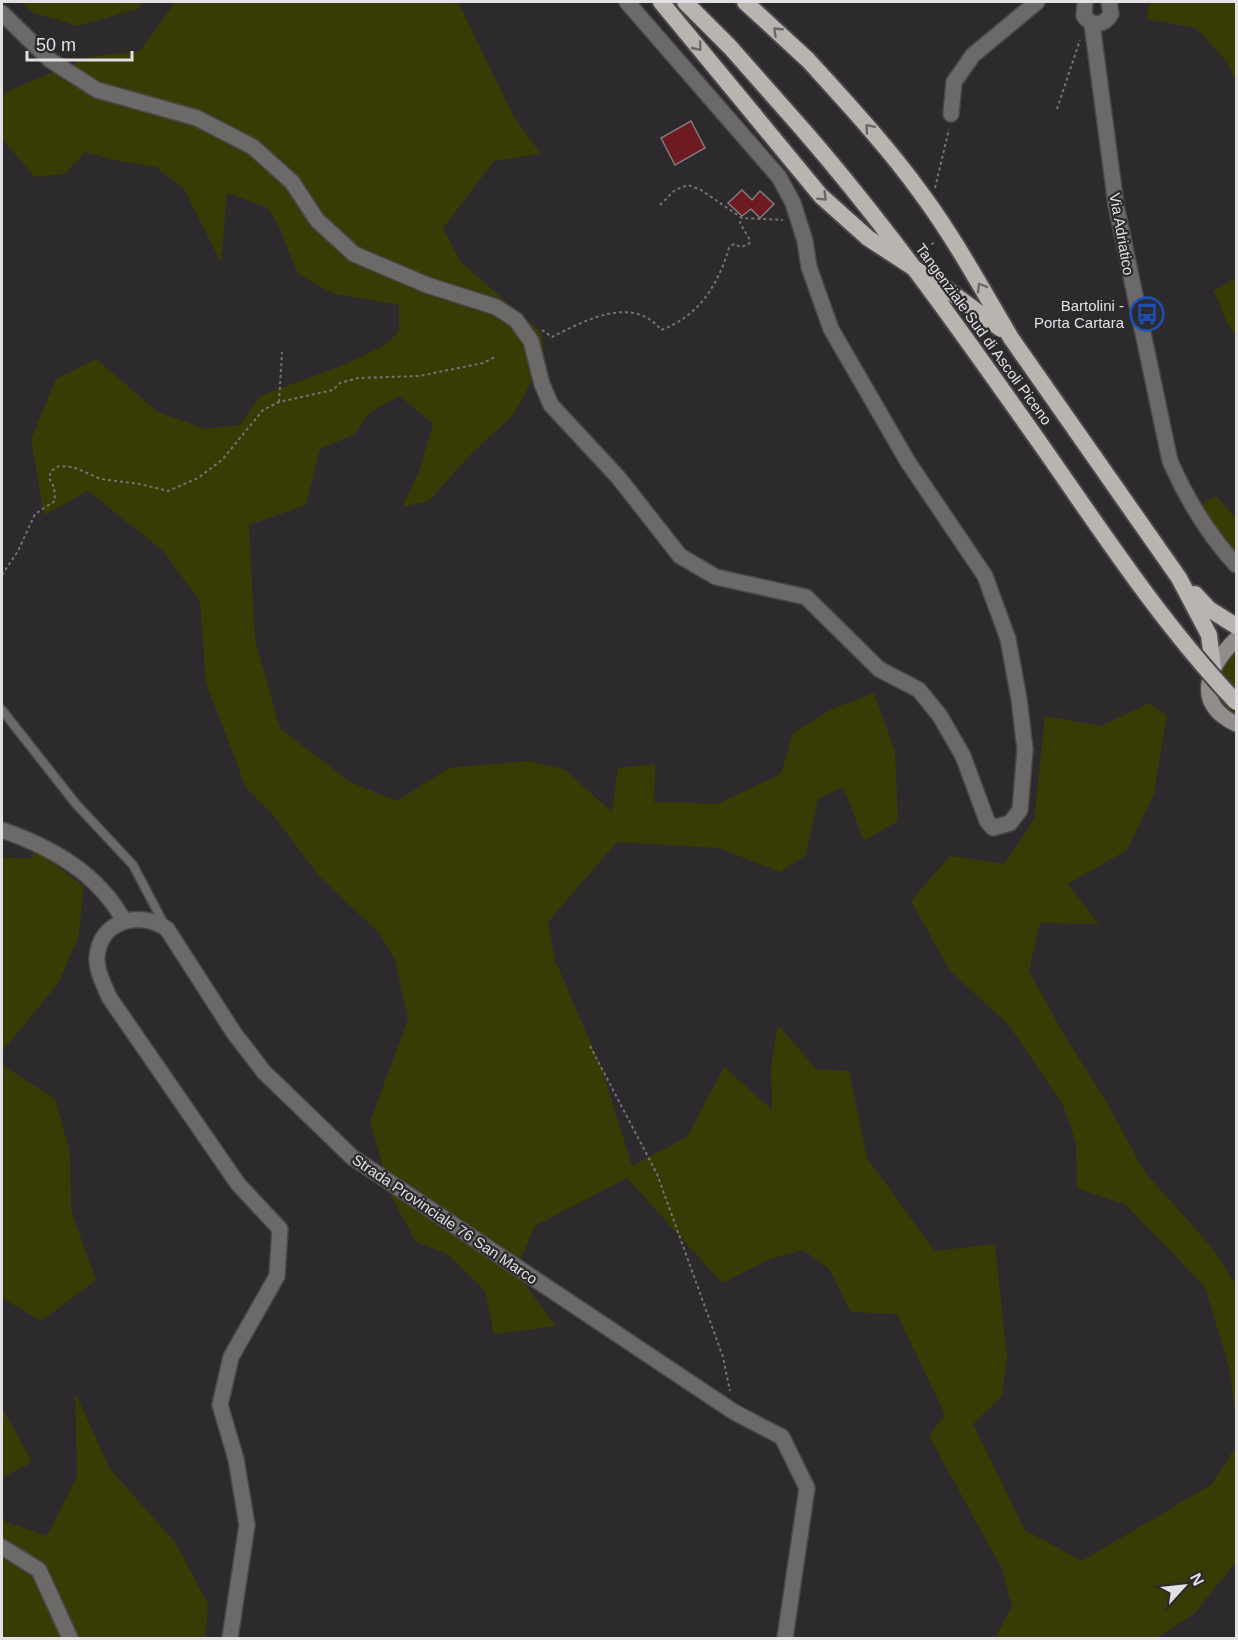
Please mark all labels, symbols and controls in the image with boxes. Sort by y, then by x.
scale bar [27,24,132,62]
one-way arrow [773,27,783,38]
text: 50 m [36,35,76,55]
one-way arrow [691,40,702,51]
one-way arrow [866,124,877,135]
one-way arrow [816,189,827,200]
street label: Via Adriatico [1106,192,1138,276]
street label: Tangenziale Sud di Ascoli Piceno [912,240,1056,428]
one-way arrow [977,283,989,293]
bus stop icon: Bartolini - Porta Cartara [1129,296,1165,332]
place label: Bartolini - Porta Cartara [1034,297,1125,331]
street label: Strada Provinciale 76 San Marco [349,1151,541,1287]
north arrow [1154,1556,1214,1616]
text: N [1187,1570,1207,1588]

